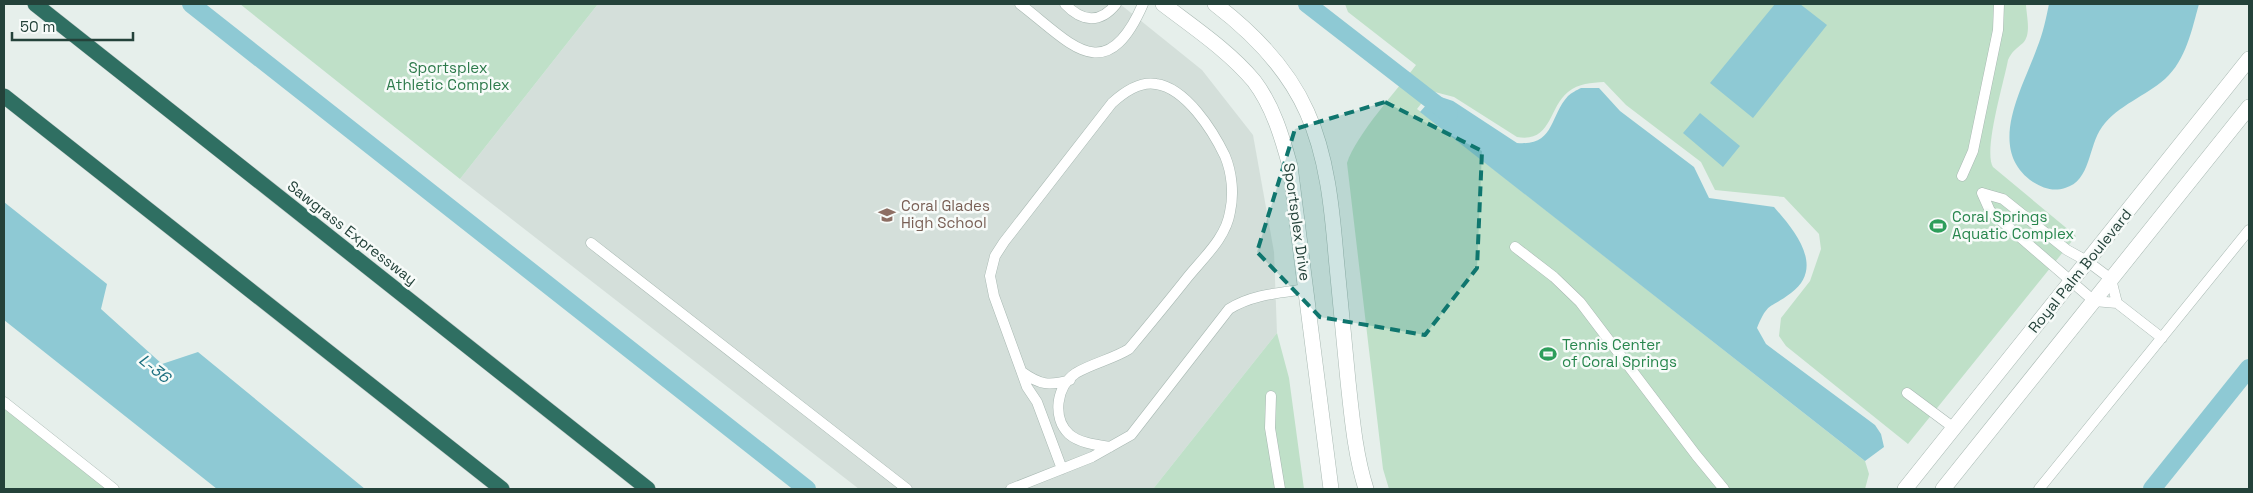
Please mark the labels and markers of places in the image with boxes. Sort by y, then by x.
place label: Coral Glades High School [901,196,990,232]
school or university icon: Coral Glades High School [877,205,897,225]
place label: Coral Springs Aquatic Complex [1952,207,2074,243]
sports icon: Coral Springs Aquatic Complex [1928,216,1948,236]
place label: Tennis Center of Coral Springs [1562,335,1677,371]
sports icon: Tennis Center of Coral Springs [1538,344,1558,364]

